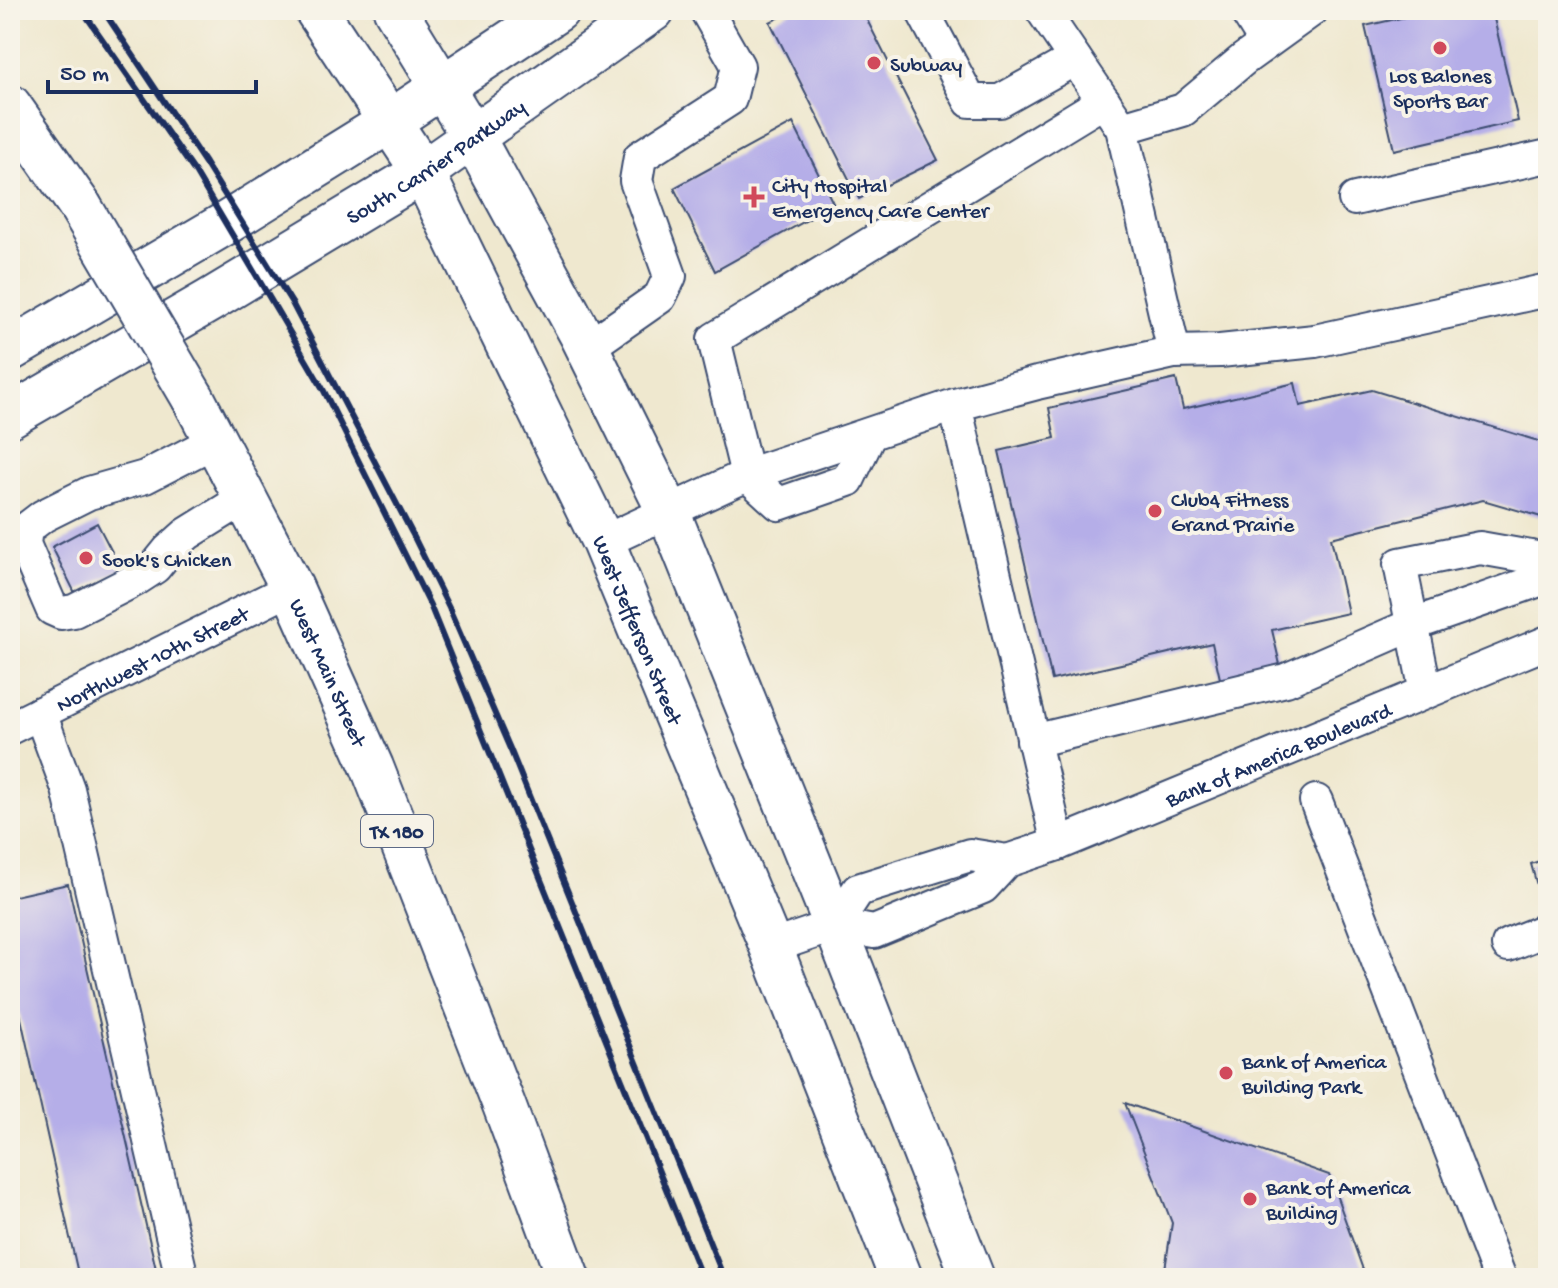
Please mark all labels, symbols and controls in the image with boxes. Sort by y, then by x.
marker: Los Balones Sports Bar [1431,39,1449,57]
scale bar [48,44,256,94]
marker: Subway [865,54,883,72]
place label: Subway [890,54,962,80]
text: 50 m [60,61,109,90]
place label: Los Balones Sports Bar [1389,65,1492,116]
street label: South Carrier Parkway [343,95,532,232]
place label: City Hospital Emergency Care Center [772,175,991,226]
marker: City Hospital Emergency Care Center [743,186,765,208]
place label: Club4 Fitness Grand Prairie [1171,489,1295,540]
marker: Club4 Fitness Grand Prairie [1146,502,1164,520]
street label: West Jefferson Street [585,532,687,731]
marker: Sook's Chicken [77,549,95,567]
place label: Sook's Chicken [102,549,232,575]
street label: West Main Street [281,596,371,753]
street label: Northwest 10th Street [53,602,255,720]
street label: Bank of America Boulevard [1162,698,1398,816]
road number: TX 180 [361,815,433,847]
place label: Bank of America Building Park [1241,1051,1387,1102]
marker: Bank of America Building Park [1217,1064,1235,1082]
place label: Bank of America Building [1265,1177,1411,1228]
marker: Bank of America Building [1241,1190,1259,1208]

